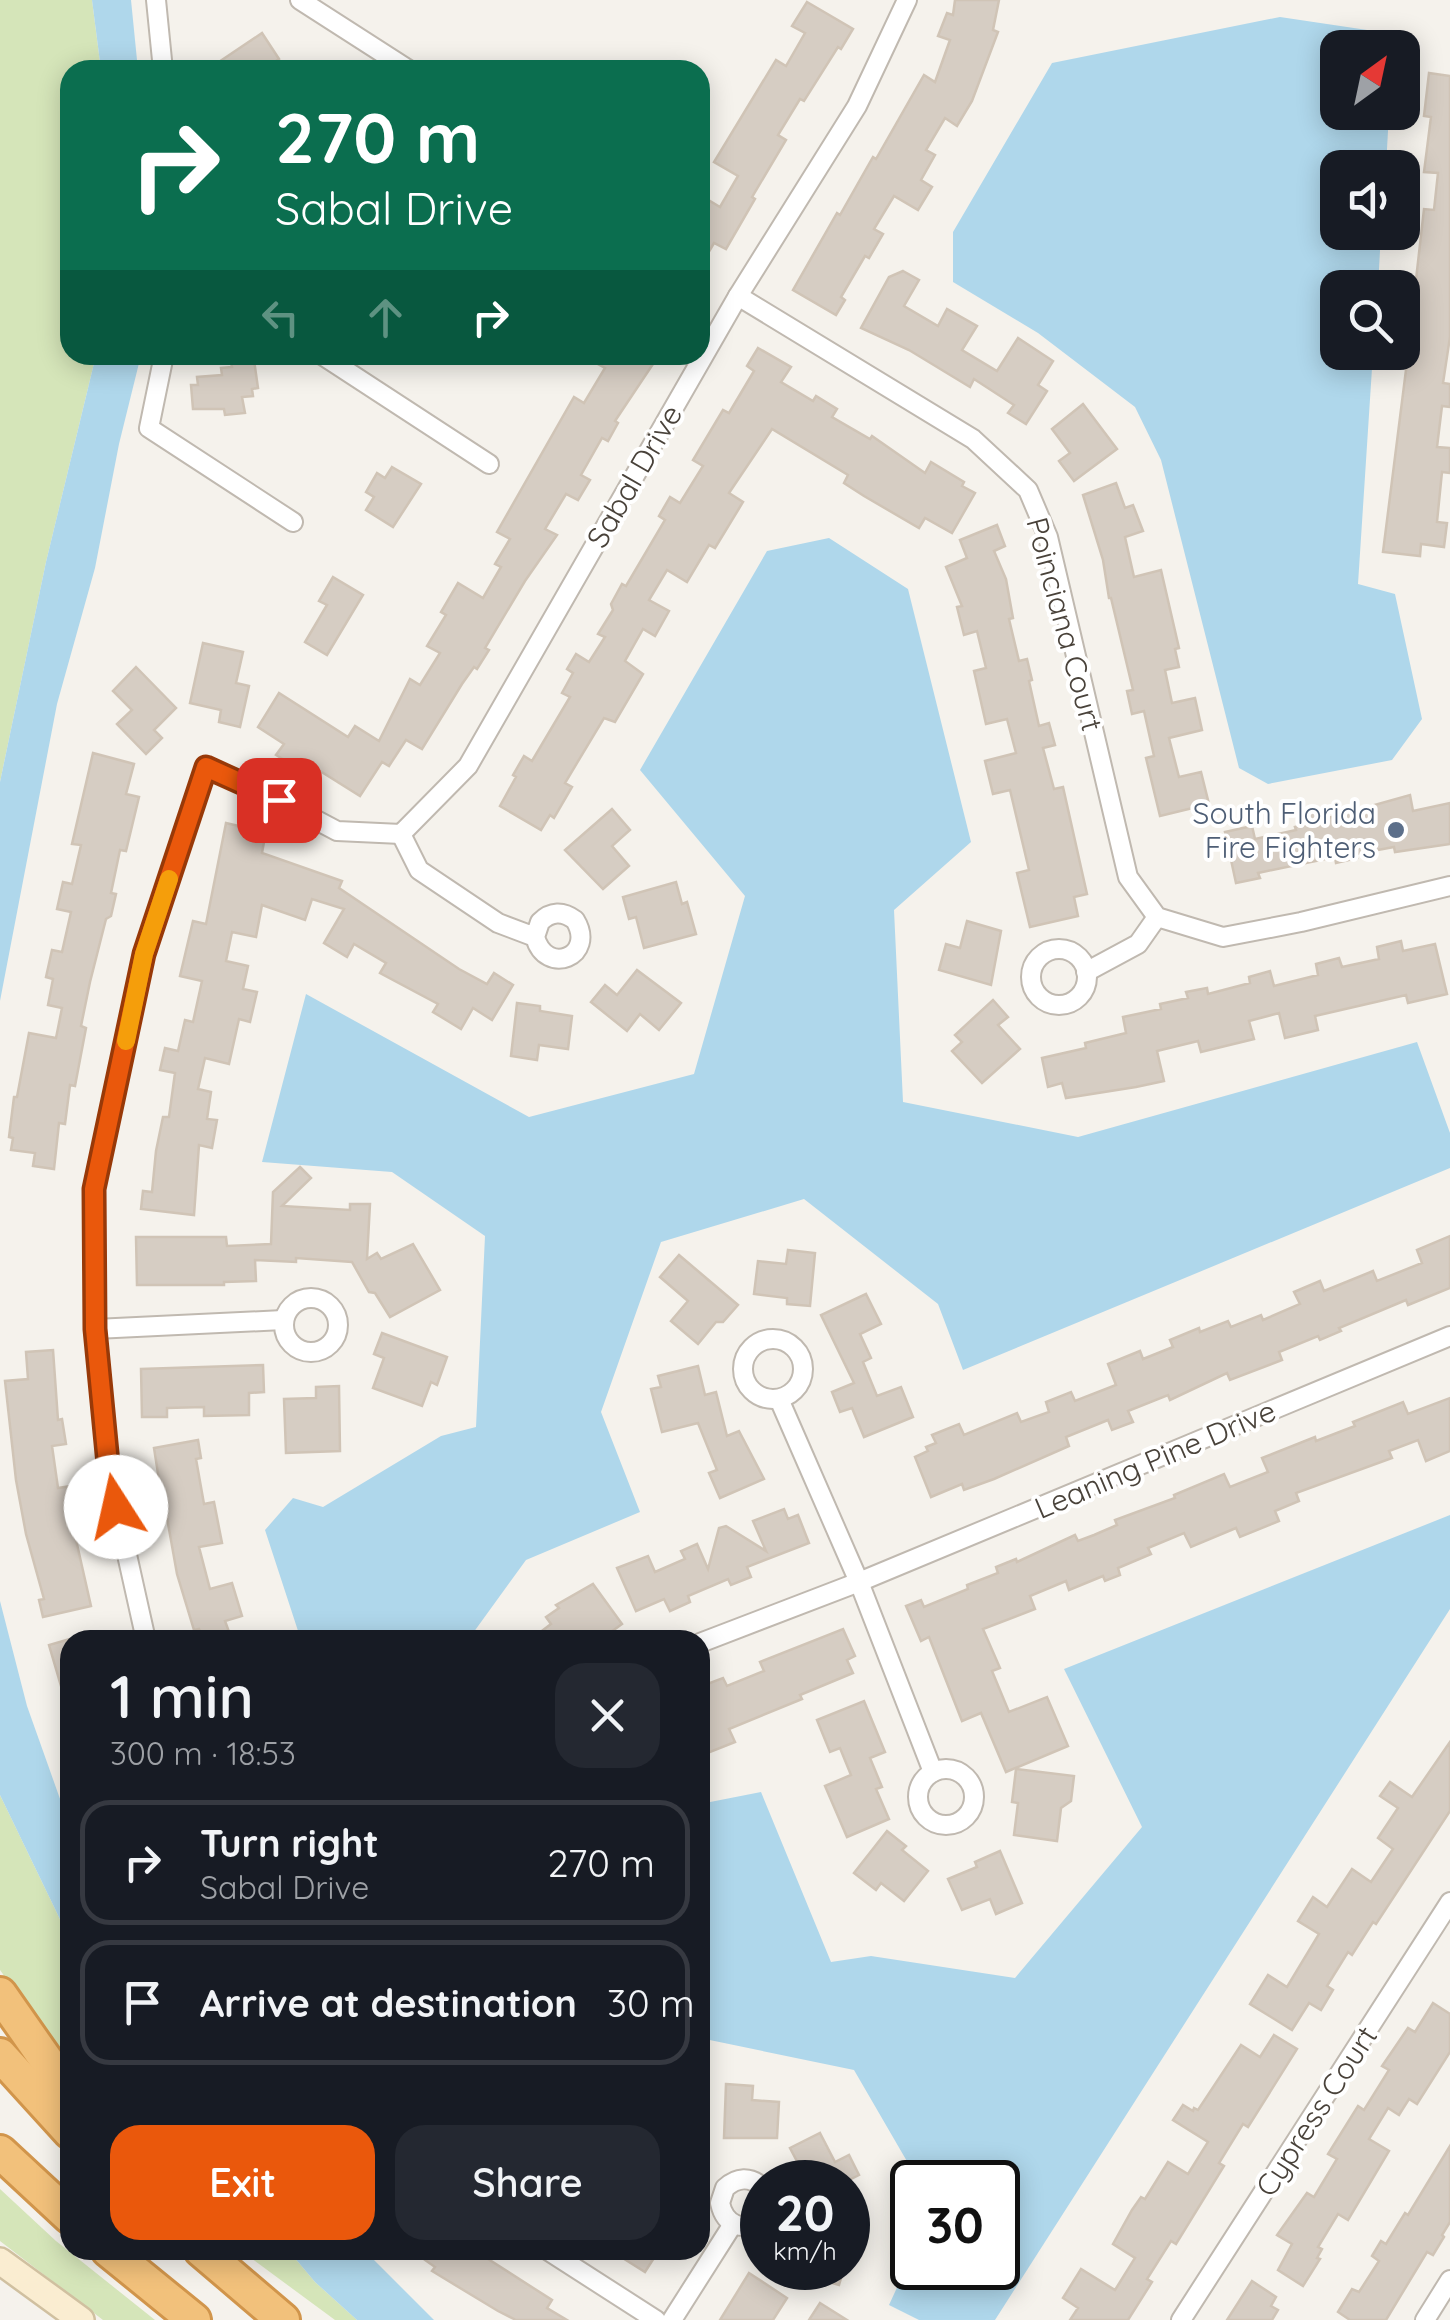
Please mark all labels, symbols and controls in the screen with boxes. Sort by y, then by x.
north arrow [1320,30,1420,130]
map controls [1320,30,1420,370]
text: 270 m [275,93,480,181]
icon: right [110,100,240,230]
button: sound [1320,150,1420,250]
text: Sabal Drive [275,180,513,236]
button: search [1320,270,1420,370]
icon: left [253,290,308,345]
icon: ahead [358,290,413,345]
icon: right [463,290,518,345]
street label: Sabal Drive [578,398,690,554]
street label: Poinciana Court [1018,513,1112,735]
pin [237,758,322,843]
icon: arrive [252,773,307,828]
place label: South Florida Fire Fighters [1193,794,1376,866]
marker: South Florida Fire Fighters [1385,819,1407,841]
street label: Leaning Pine Drive [1029,1391,1281,1527]
position arrow [64,1455,168,1559]
text: 1 min [110,1658,254,1733]
button: close [555,1663,660,1768]
text: 300 m · 18:53 [110,1733,296,1773]
text: Turn right [200,1819,379,1867]
icon: right [115,1835,170,1890]
text: 270 m [548,1839,655,1887]
text: Sabal Drive [200,1867,369,1907]
icon: arrive [115,1975,170,2030]
text: Arrive at destination [200,1979,577,2027]
text: 30 m [607,1979,695,2027]
street label: Cypress Court [1247,2019,1385,2203]
button: Exit [110,2125,375,2240]
button: Share [395,2125,660,2240]
speed limit sign: 30 [890,2160,1020,2290]
text: 20 [775,2181,835,2244]
text: km/h [773,2235,837,2266]

